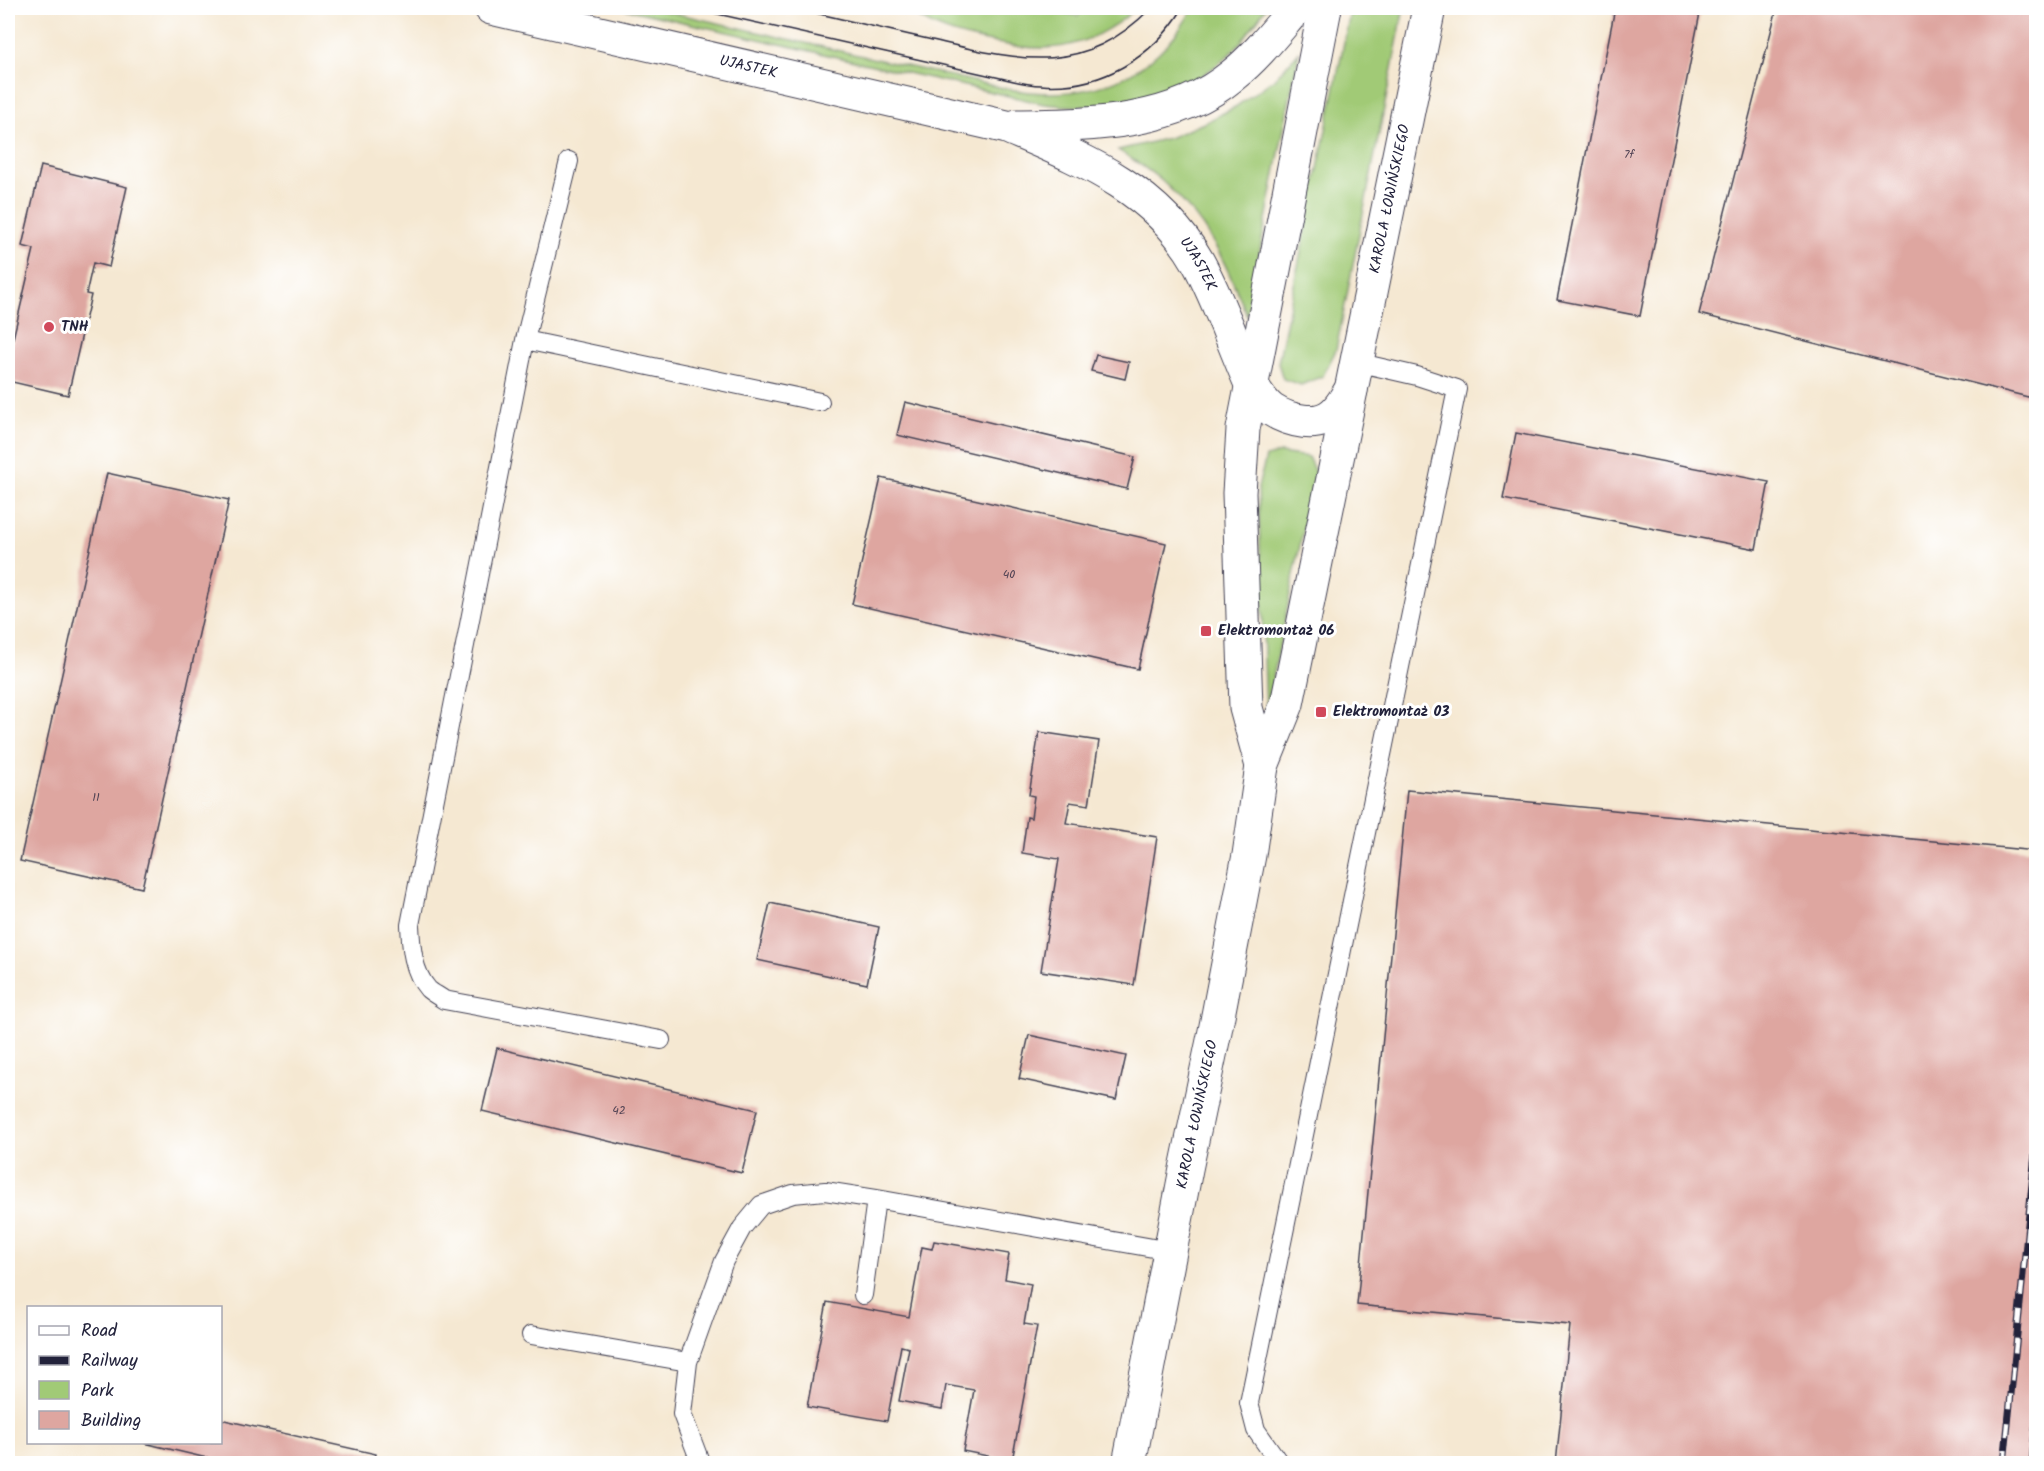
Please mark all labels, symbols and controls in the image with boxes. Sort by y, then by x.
street label: UJASTEK [717,49,780,86]
street label: KAROLA ŁOWIŃSKIEGO [1363,122,1417,276]
house number: 7f [1624,145,1636,164]
street label: UJASTEK [1173,232,1223,295]
place label: TNH [61,315,89,339]
marker: TNH [42,320,56,334]
house number: 40 [1003,565,1015,584]
place label: Elektromontaż 06 [1218,619,1334,643]
marker: Elektromontaż 06 [1199,624,1213,638]
place label: Elektromontaż 03 [1333,700,1449,724]
marker: Elektromontaż 03 [1314,705,1328,719]
house number: 11 [92,788,100,807]
street label: KAROLA ŁOWIŃSKIEGO [1170,1038,1225,1191]
house number: 42 [612,1101,626,1120]
legend [27,1306,222,1444]
text: Road [81,1317,118,1346]
text: Railway [81,1347,138,1376]
text: Park [81,1377,114,1406]
text: Building [81,1407,141,1436]

